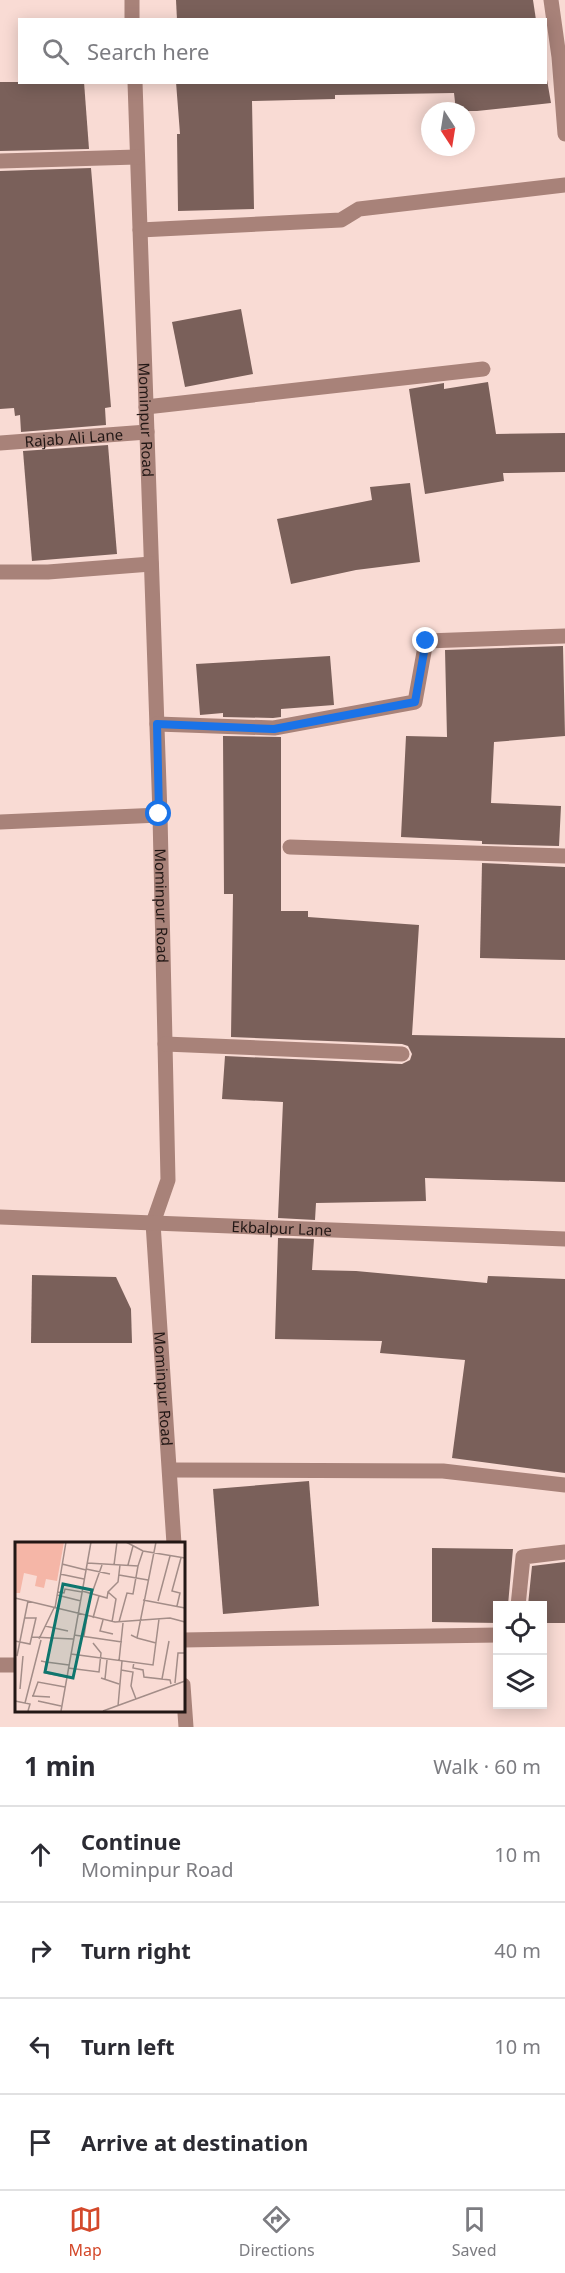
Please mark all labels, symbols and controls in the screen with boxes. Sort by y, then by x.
search box [18,18,547,84]
icon: search [39,35,72,68]
text: Search here [87,36,209,66]
north arrow [421,102,475,156]
street label: Mominpur Road [135,362,158,477]
street label: Rajab Ali Lane [24,424,124,451]
route end [412,627,438,653]
route start [145,800,171,826]
street label: Mominpur Road [151,848,173,963]
street label: Ekbalpur Lane [231,1216,332,1240]
street label: Mominpur Road [150,1331,178,1446]
inset map [15,1542,184,1712]
map controls [493,1601,547,1709]
button: locate [493,1601,547,1655]
button: layers [493,1655,547,1709]
text: 1 min [24,1748,96,1784]
text: Walk · 60 m [433,1753,541,1780]
text: Continue [81,1826,181,1856]
icon: ahead [24,1838,57,1871]
text: 10 m [494,1841,541,1868]
text: Mominpur Road [81,1856,234,1883]
icon: right [24,1934,57,1967]
text: Turn right [81,1935,191,1965]
text: 40 m [494,1937,541,1964]
icon: left [24,2030,57,2063]
text: Turn left [81,2031,175,2061]
text: 10 m [494,2033,541,2060]
icon: arrive [24,2126,57,2159]
text: Arrive at destination [81,2127,308,2157]
tab: Map [68,2203,102,2261]
tab: Directions [239,2203,315,2261]
tab: Saved [452,2203,496,2261]

